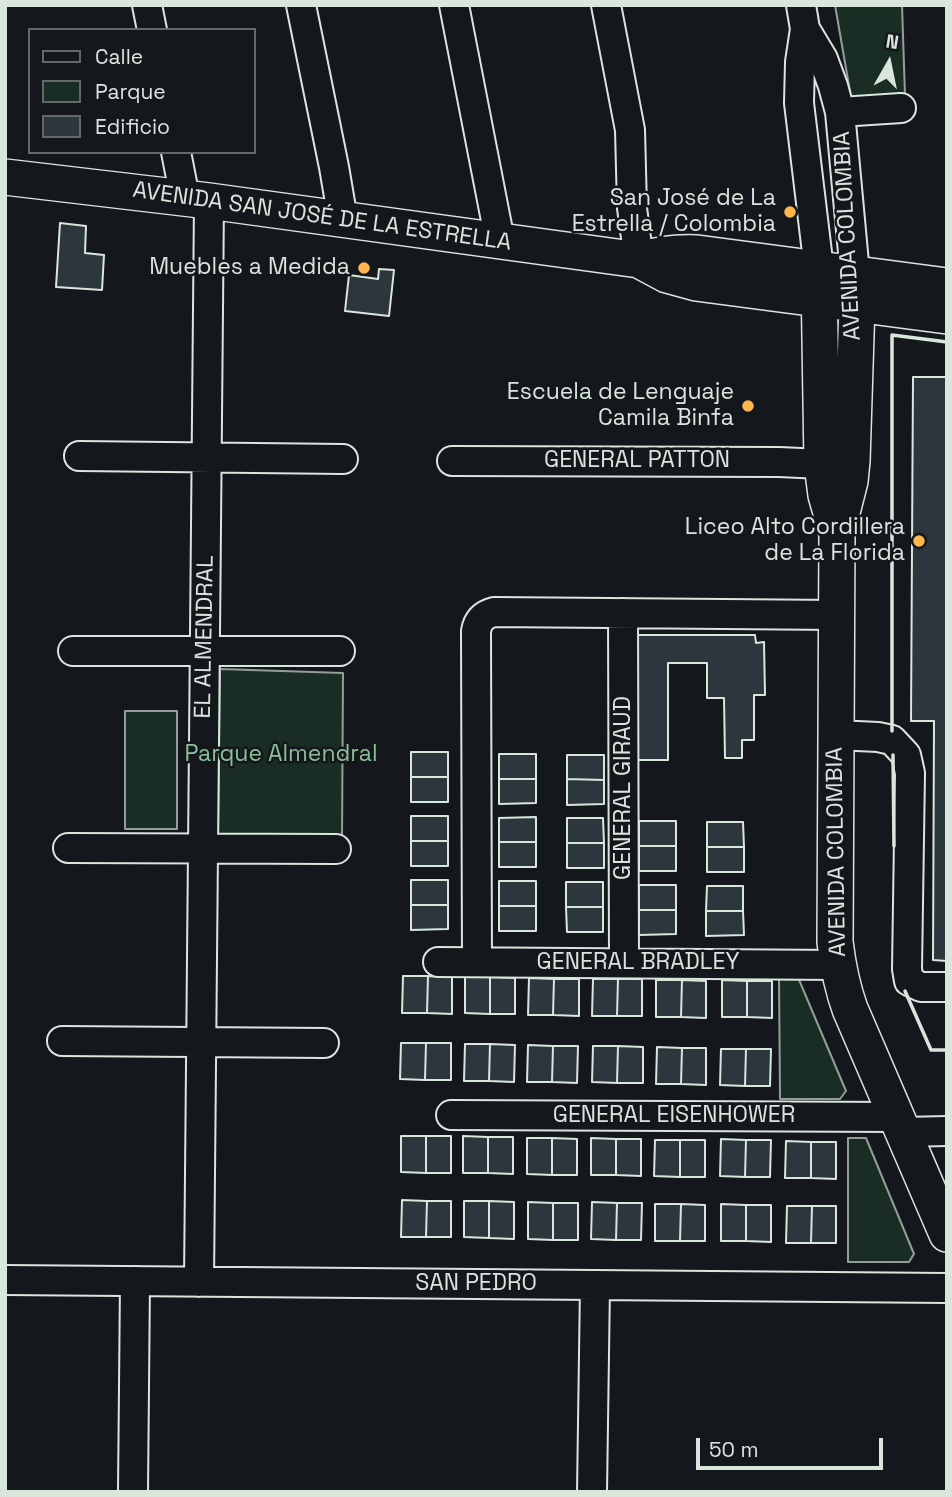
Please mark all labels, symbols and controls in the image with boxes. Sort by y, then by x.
legend [28,28,256,154]
north arrow [854,28,924,98]
text: N [884,28,901,55]
text: Calle [95,43,143,70]
text: Parque [95,78,166,105]
text: Edificio [95,113,170,140]
street label: AVENIDA COLOMBIA [829,131,867,341]
street label: AVENIDA SAN JOSÉ DE LA ESTRELLA [131,177,513,257]
place label: San José de La Estrella / Colombia [572,185,776,239]
marker: San José de La Estrella / Colombia [782,204,798,220]
place label: Muebles a Medida [149,254,350,282]
marker: Muebles a Medida [356,260,372,276]
place label: Escuela de Lenguaje Camila Binfa [507,379,734,433]
marker: Escuela de Lenguaje Camila Binfa [740,398,756,414]
street label: GENERAL PATTON [544,447,730,475]
place label: Liceo Alto Cordillera de La Florida [685,514,905,568]
marker: Liceo Alto Cordillera de La Florida [911,533,927,549]
street label: EL ALMENDRAL [190,555,220,719]
street label: GENERAL GIRAUD [610,696,638,880]
park label: Parque Almendral [184,741,378,769]
street label: AVENIDA COLOMBIA [821,747,853,957]
street label: GENERAL BRADLEY [537,949,739,977]
street label: GENERAL EISENHOWER [553,1102,795,1130]
street label: SAN PEDRO [415,1270,537,1298]
scale bar [700,1424,887,1468]
text: 50 m [709,1436,759,1463]

